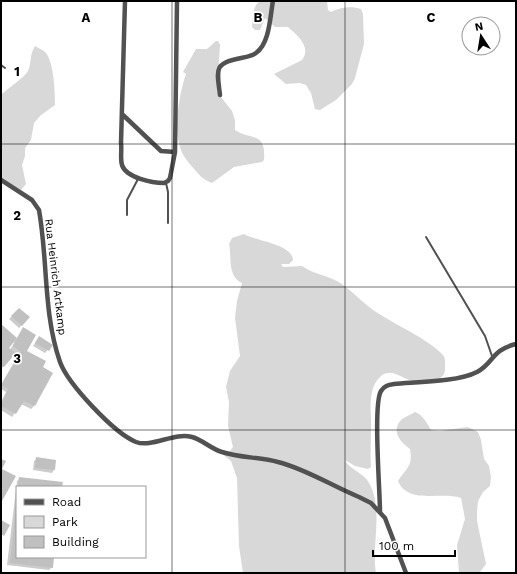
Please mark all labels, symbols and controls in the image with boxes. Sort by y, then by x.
text: A [82,10,91,25]
text: B [254,10,263,25]
text: C [427,10,436,25]
north arrow [461,16,501,56]
text: N [474,20,484,34]
text: 1 [14,64,20,79]
text: 2 [13,208,21,223]
street label: Rua Heinrich Artkamp [42,218,69,336]
text: 3 [13,351,21,366]
legend [16,486,146,558]
text: Road [52,495,81,509]
text: Park [52,515,78,529]
scale bar [373,532,455,558]
text: Building [52,535,99,549]
text: 100 m [379,539,414,553]

